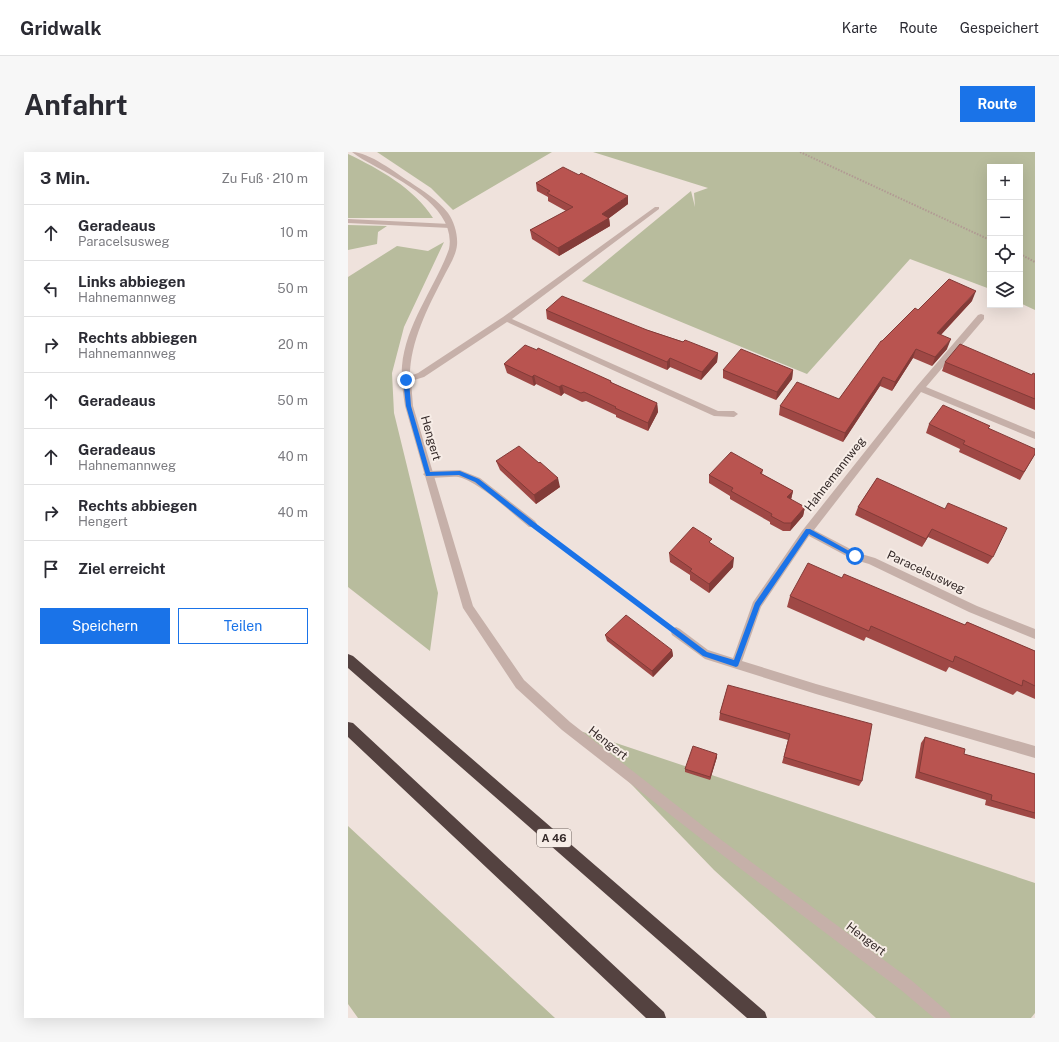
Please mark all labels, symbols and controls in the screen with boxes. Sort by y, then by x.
text: Gridwalk [20,17,101,39]
text: Karte [842,20,877,36]
text: Route [899,20,938,36]
text: Gespeichert [960,20,1039,36]
button: Route [960,86,1035,122]
text: Anfahrt [24,88,128,121]
map controls [987,164,1023,308]
button: + [987,164,1023,200]
text: 3 Min. [40,168,90,188]
text: Zu Fuß · 210 m [222,171,308,186]
button: − [987,200,1023,236]
text: Geradeaus [78,217,156,234]
icon: ahead [40,222,62,244]
text: 10 m [280,225,308,240]
text: Paracelsusweg [78,234,170,249]
button: locate [987,236,1023,272]
button: layers [987,272,1023,308]
text: Links abbiegen [78,273,185,290]
icon: left [40,278,62,300]
text: 50 m [277,281,308,296]
text: Hahnemannweg [78,290,176,305]
text: Rechts abbiegen [78,329,197,346]
icon: right [40,334,62,356]
text: 20 m [278,337,308,352]
text: Hahnemannweg [78,346,176,361]
route end [397,371,415,389]
icon: ahead [40,390,62,412]
text: Geradeaus [78,392,156,409]
text: 50 m [277,393,308,408]
street label: Hengert [418,414,444,462]
street label: Hahnemannweg [802,434,868,514]
text: Geradeaus [78,441,156,458]
icon: ahead [40,446,62,468]
text: 40 m [277,449,308,464]
text: Hahnemannweg [78,458,176,473]
text: Rechts abbiegen [78,497,197,514]
icon: right [40,502,62,524]
text: 40 m [277,505,308,520]
text: Hengert [78,514,128,529]
route start [846,547,864,565]
street label: Paracelsusweg [885,548,967,596]
icon: arrive [40,558,62,580]
text: Ziel erreicht [78,560,165,577]
button: Speichern [40,608,170,644]
button: Teilen [178,608,308,644]
street label: Hengert [586,723,631,763]
road number: A 46 [537,829,571,847]
street label: Hengert [843,920,889,959]

